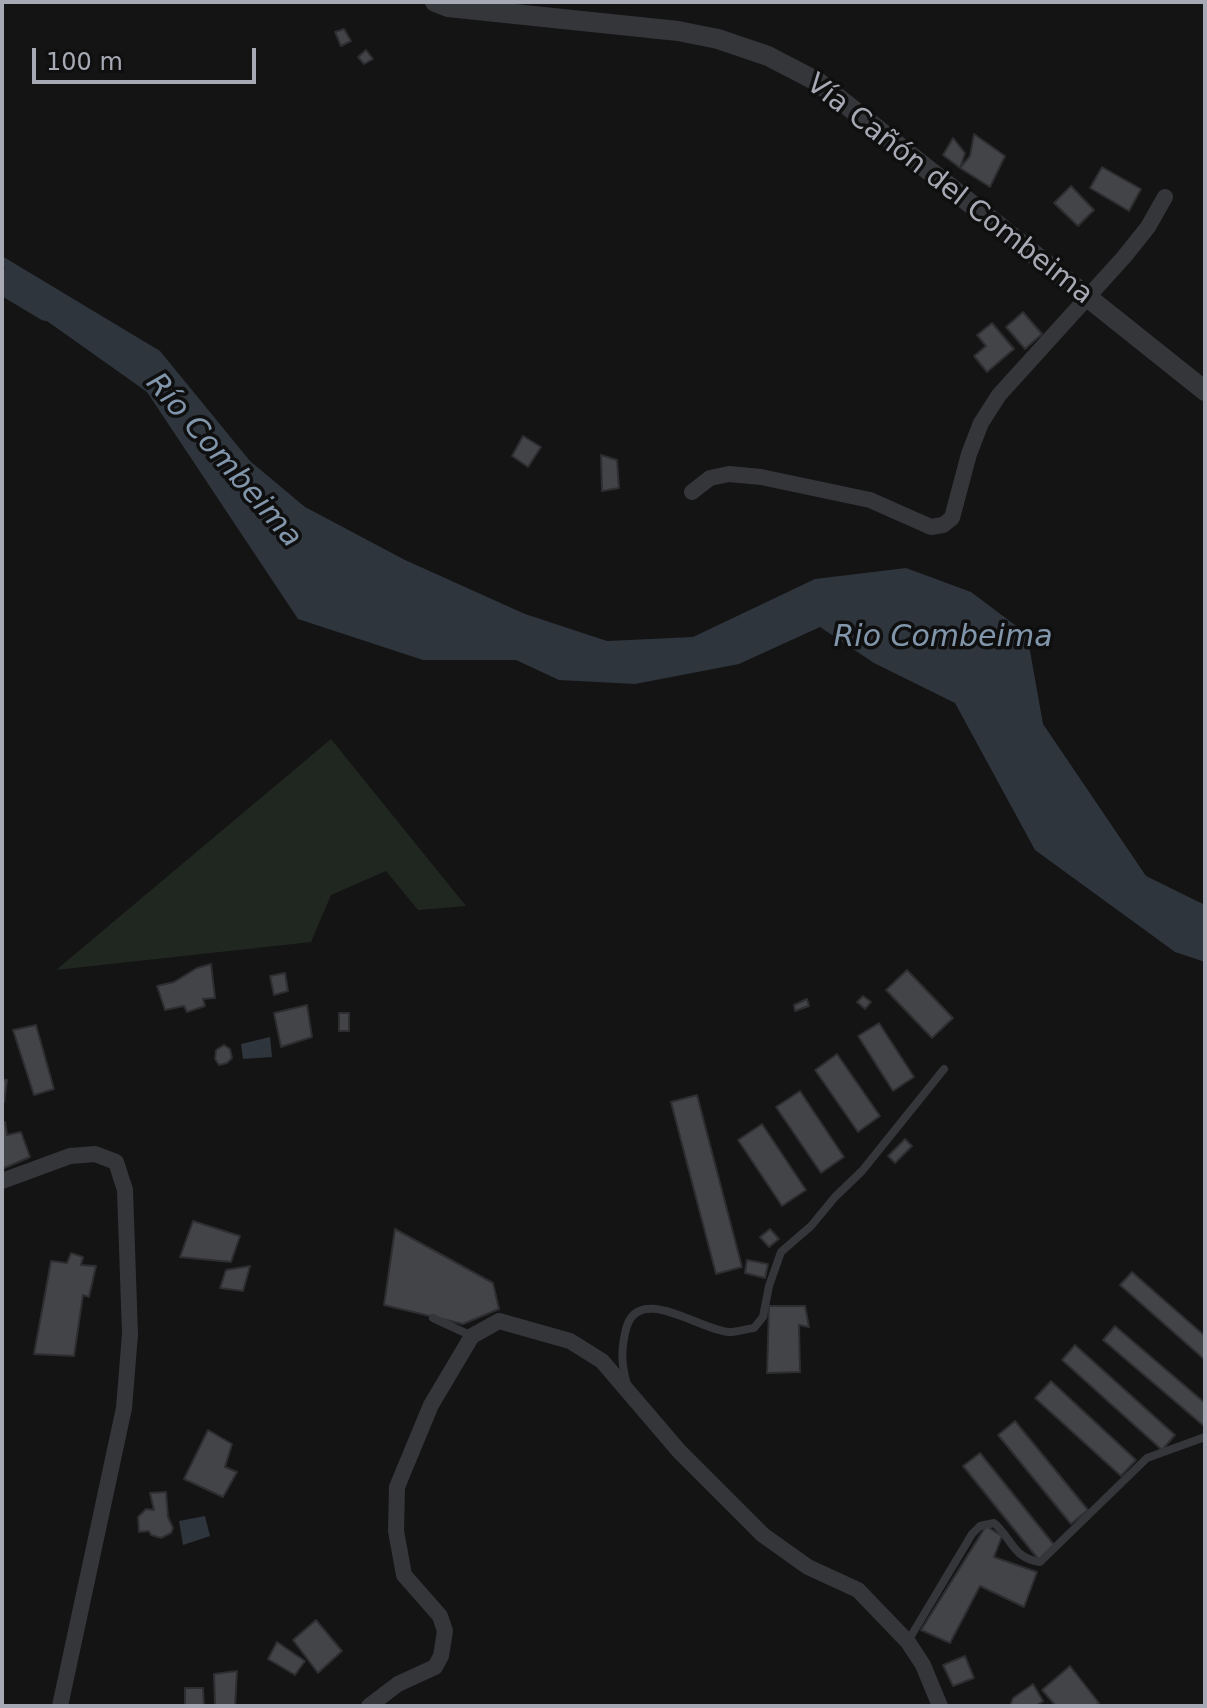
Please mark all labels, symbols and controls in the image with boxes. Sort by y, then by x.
scale bar [36,32,260,82]
text: 100 m [46,48,123,76]
street label: Vía Cañón del Combeima [799,68,1099,312]
water label: Río Combeima [138,367,308,555]
water label: Rio Combeima [833,620,1053,656]

